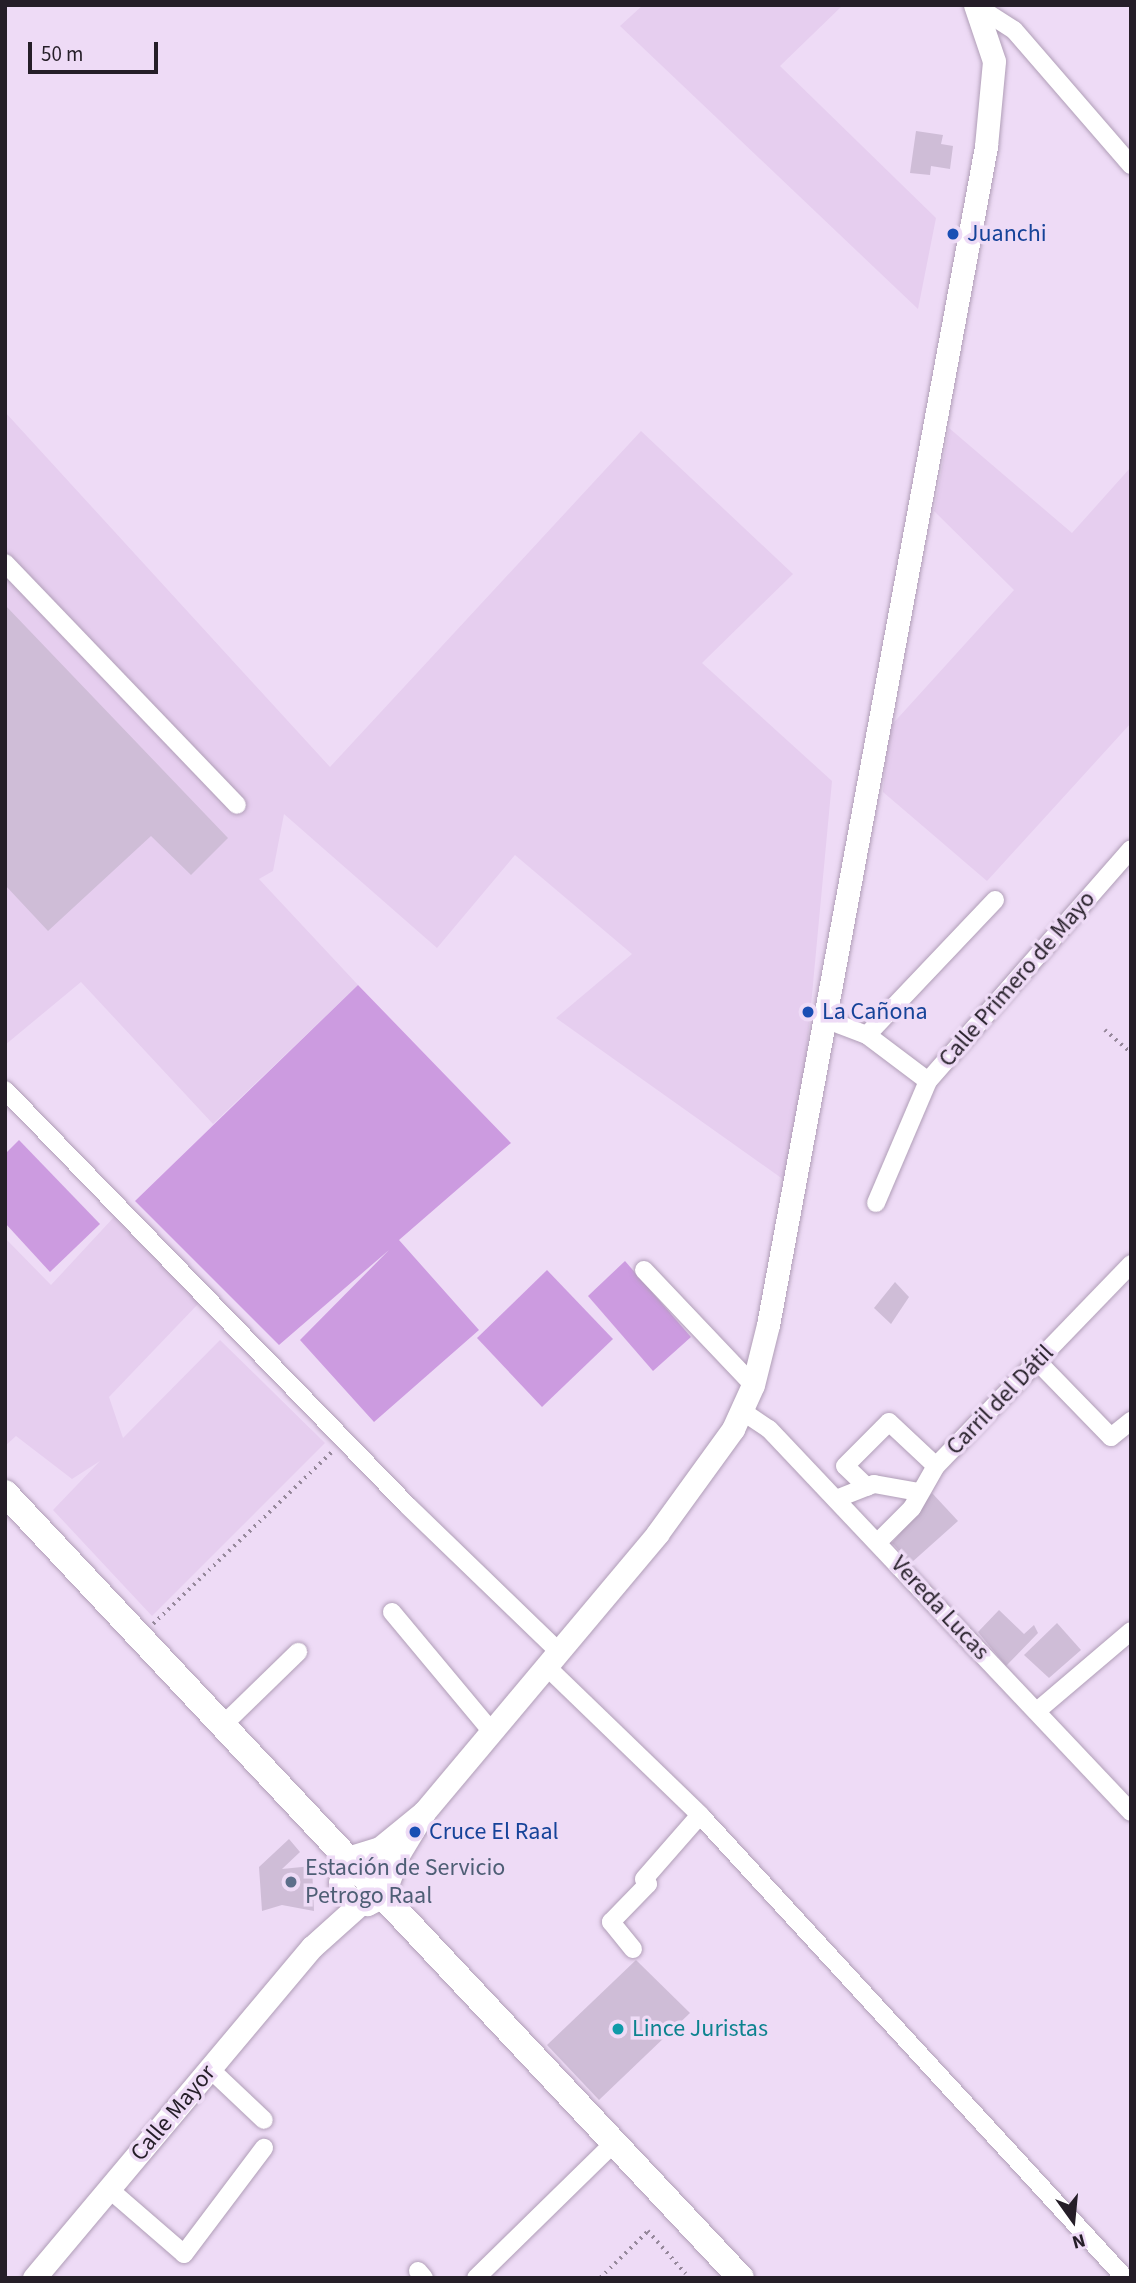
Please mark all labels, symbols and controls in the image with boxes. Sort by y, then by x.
scale bar [32,28,161,72]
text: 50 m [41,39,83,69]
place label: Juanchi [967,220,1047,248]
marker: Juanchi [945,226,961,242]
street label: Calle Primero de Mayo [933,885,1101,1073]
place label: La Cañona [822,998,928,1026]
marker: La Cañona [800,1004,816,1020]
street label: Carril del Dátil [940,1339,1060,1461]
street label: Vereda Lucas [885,1550,995,1666]
place label: Cruce El Raal [429,1818,559,1846]
marker: Cruce El Raal [407,1824,423,1840]
place label: Estación de Servicio Petrogo Raal [305,1854,505,1910]
marker: Estación de Servicio Petrogo Raal [283,1874,299,1890]
place label: Lince Juristas [632,2015,768,2043]
marker: Lince Juristas [610,2021,626,2037]
street label: Calle Mayor [124,2059,222,2167]
north arrow [1038,2185,1108,2255]
text: N [1069,2226,1088,2255]

